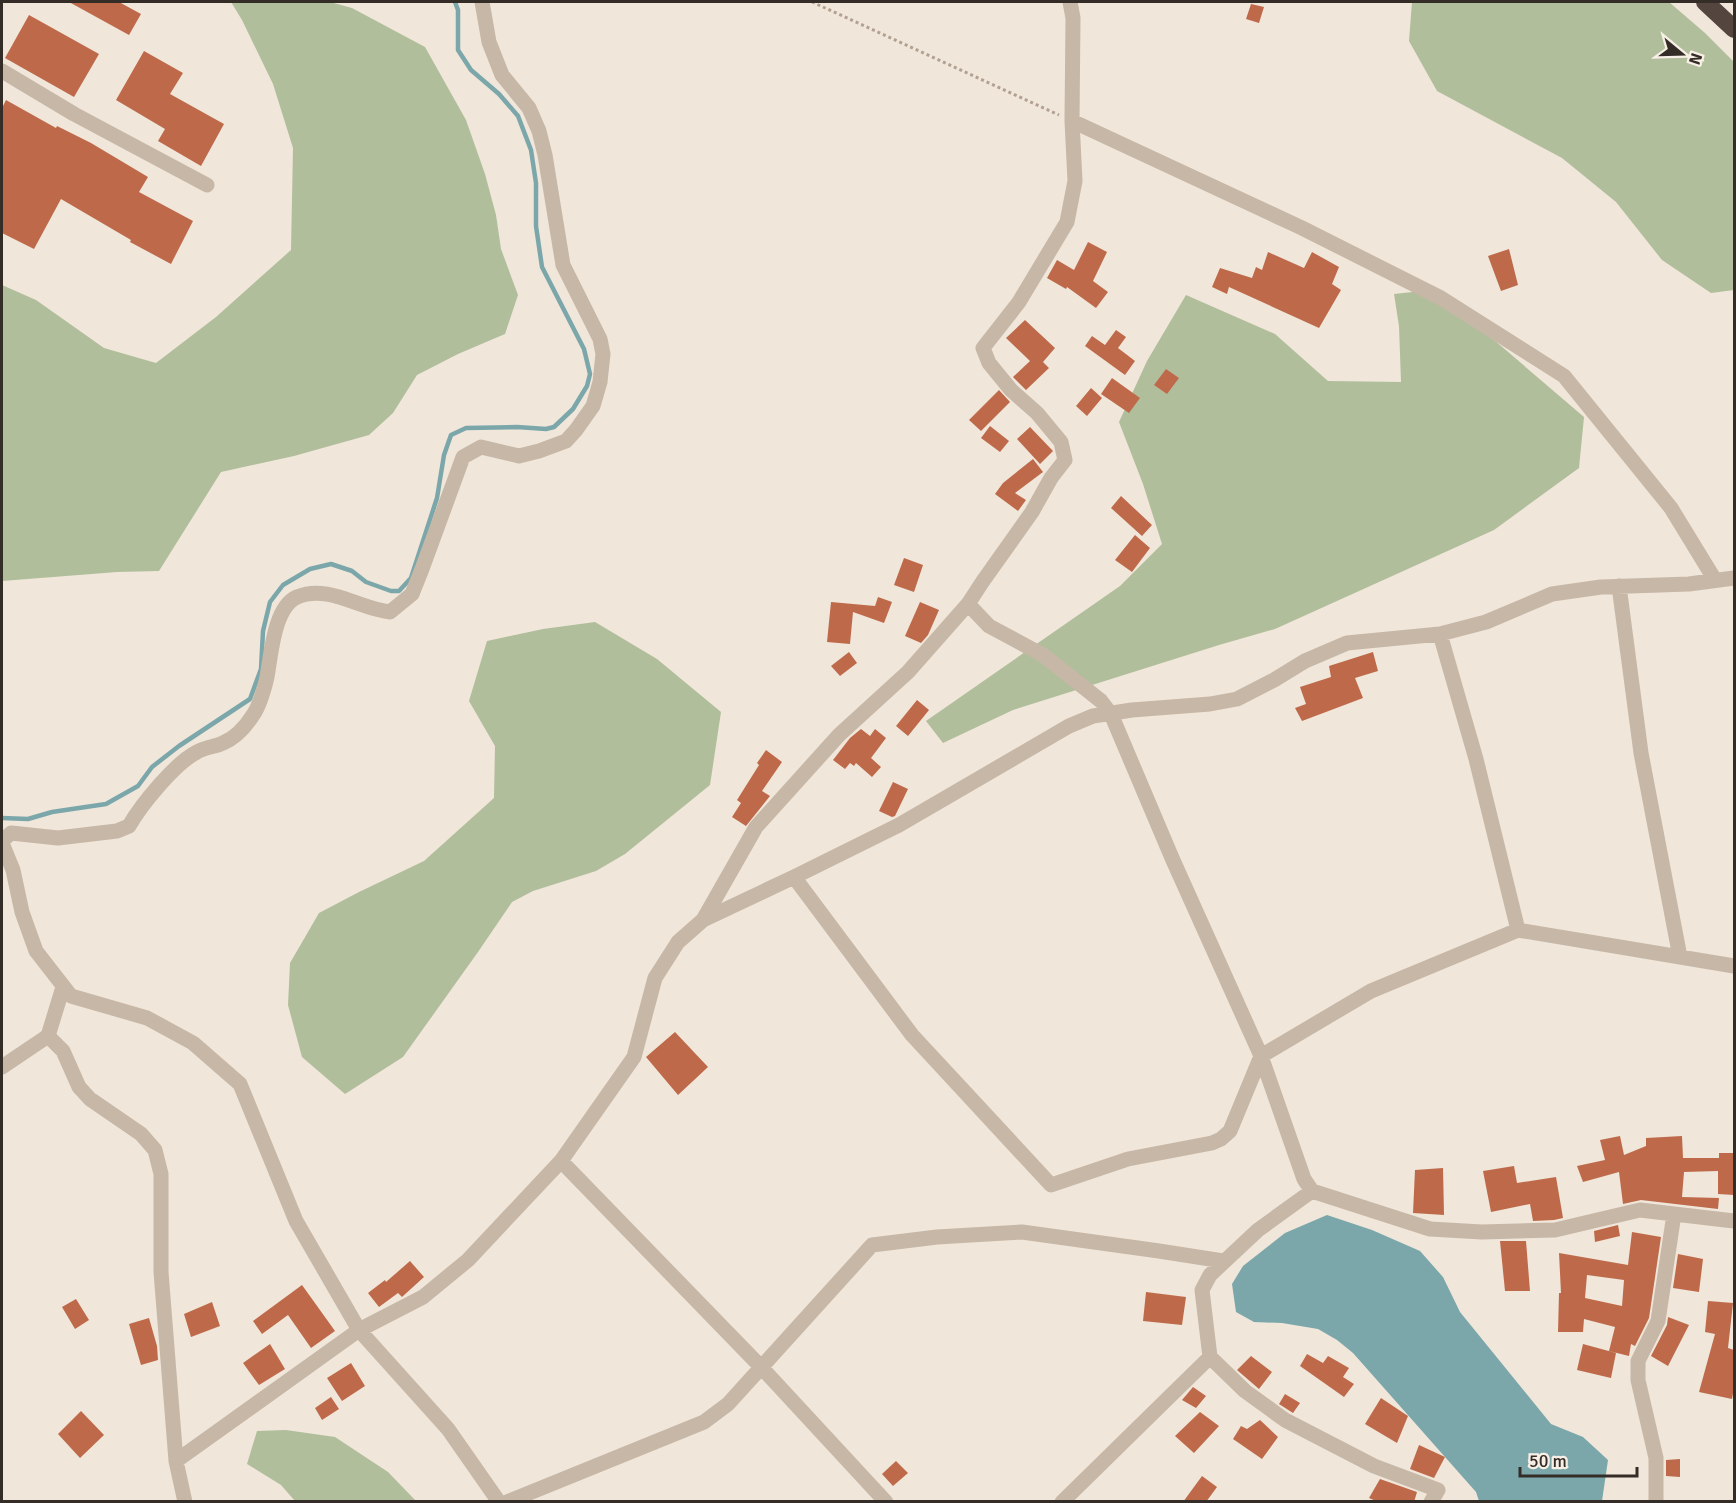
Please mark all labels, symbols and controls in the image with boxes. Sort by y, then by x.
north arrow [1652,24,1712,84]
text: N [1684,50,1707,67]
scale bar [1520,1440,1637,1478]
text: 50 m [1529,1450,1567,1472]

